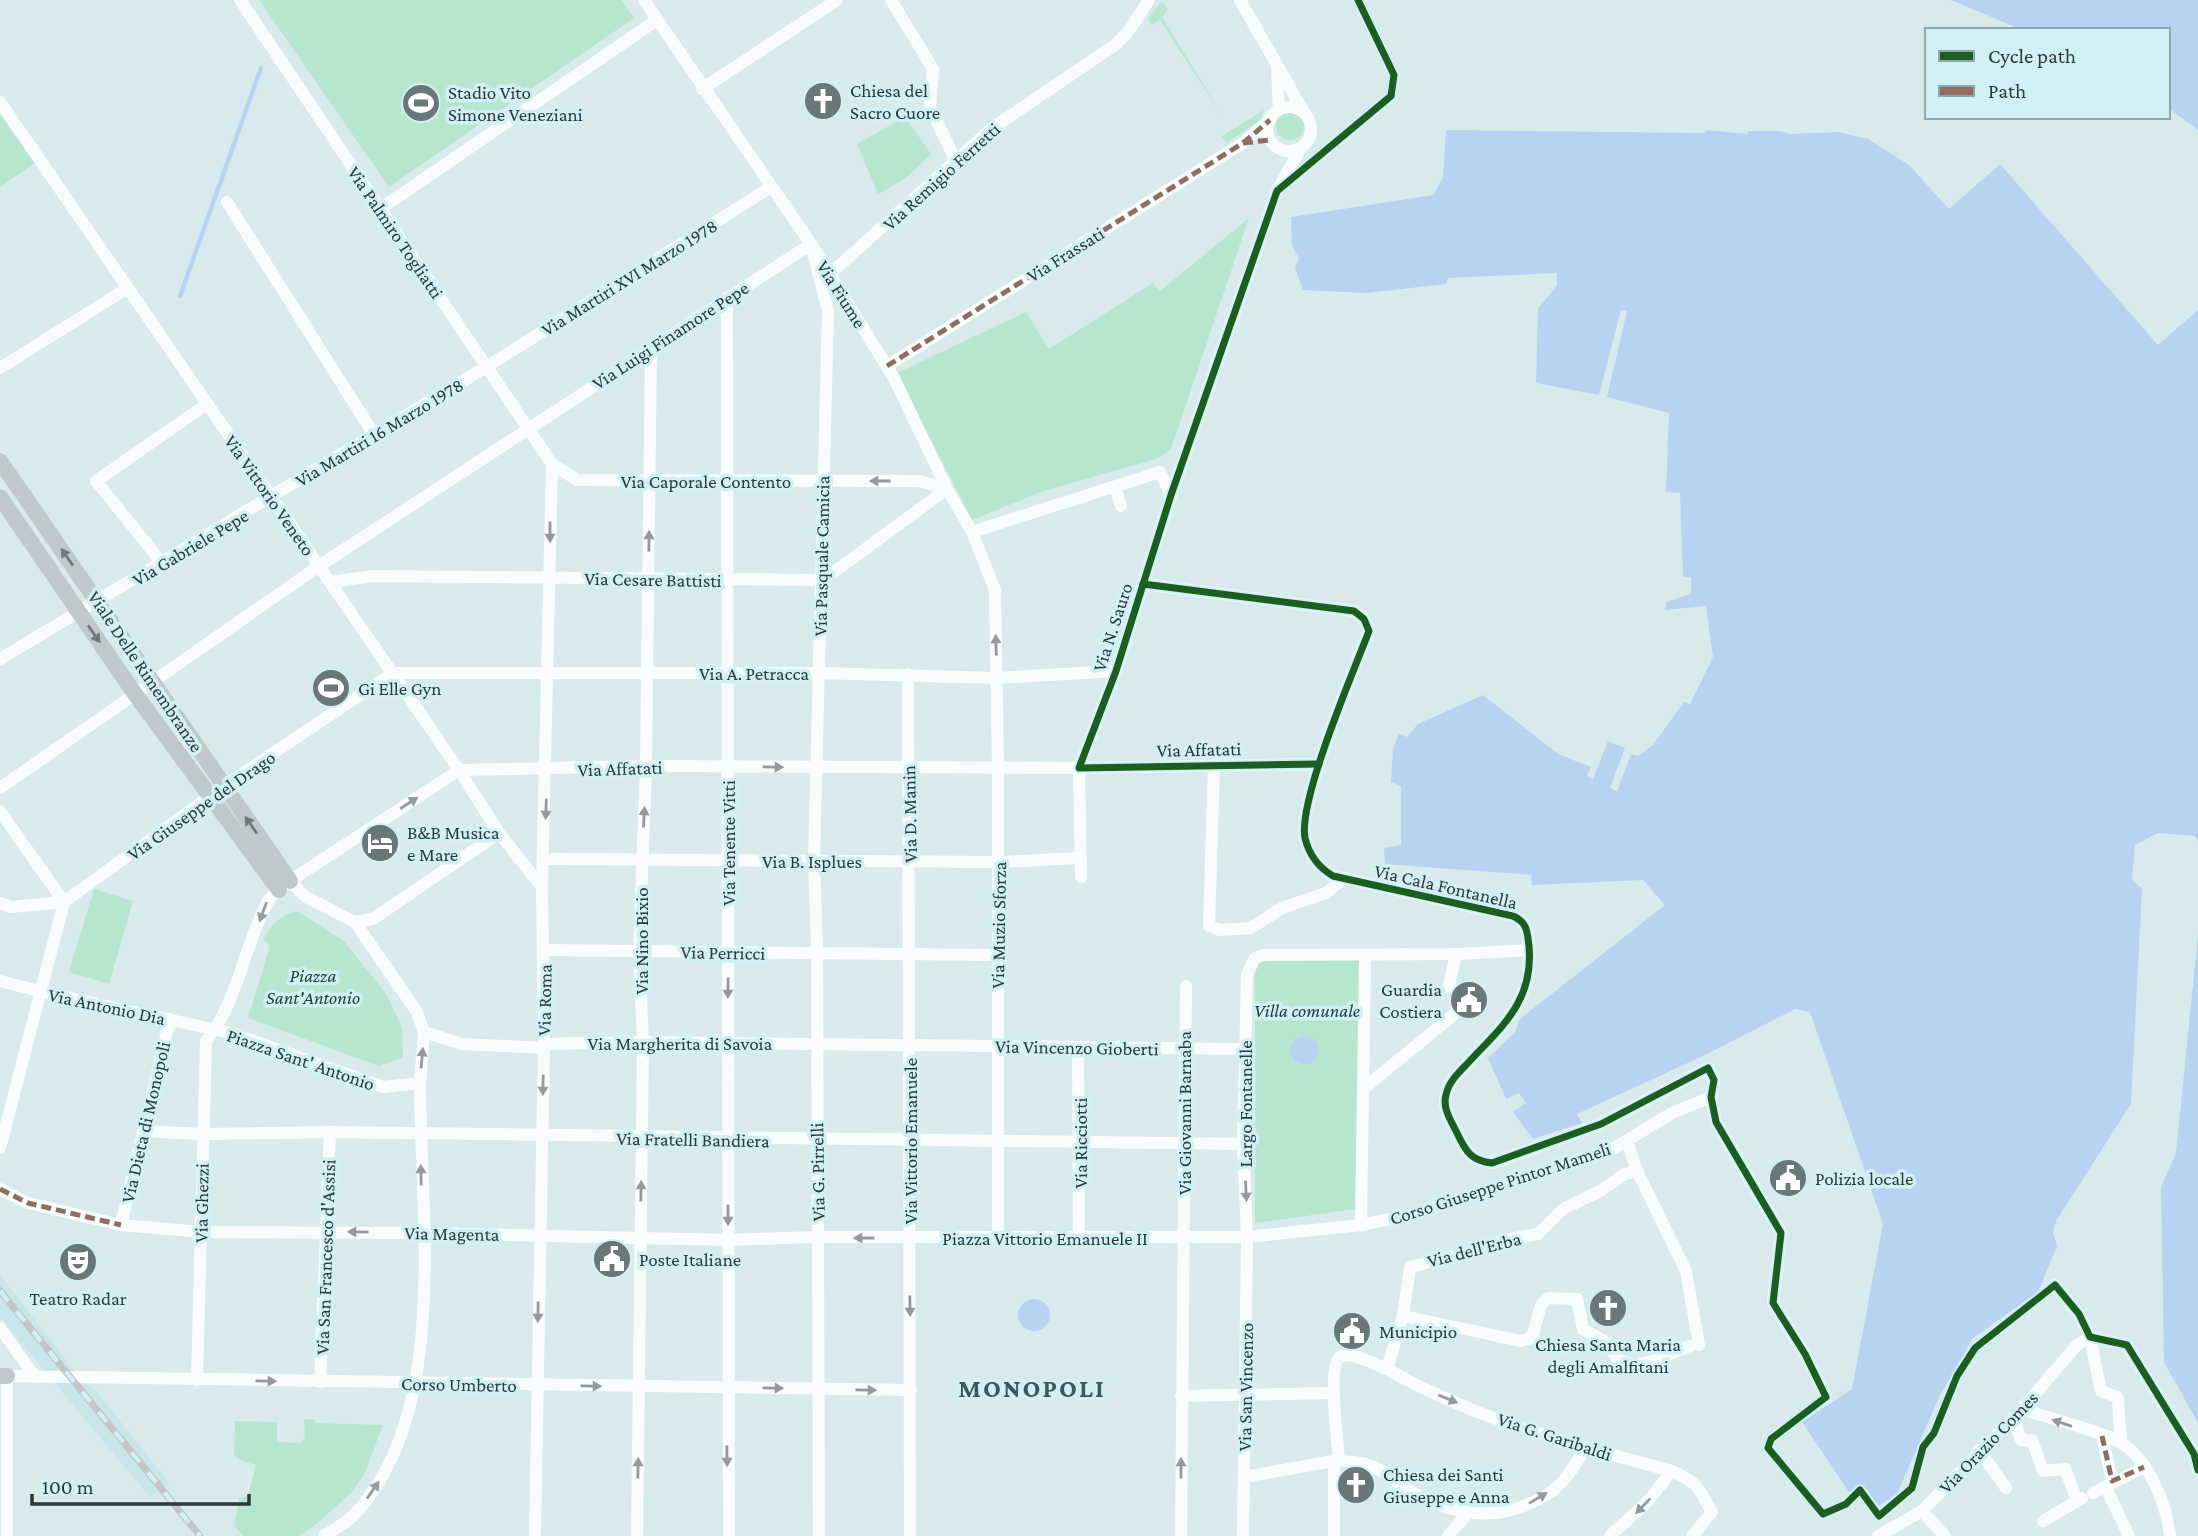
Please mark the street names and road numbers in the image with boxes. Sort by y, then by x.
street label: Via Remigio Ferretti [878,118,1004,234]
street label: Via Palmiro Togliatti [344,162,448,302]
street label: Via Martiri XVI Marzo 1978 [538,215,721,340]
street label: Via Frassati [1023,222,1108,286]
street label: Via Fiume [813,257,871,332]
street label: Via Luigi Finamore Pepe [588,277,752,394]
street label: Via Martiri 16 Marzo 1978 [292,374,467,491]
street label: Via Vittorio Veneto [220,431,319,560]
street label: Via Caporale Contento [621,471,791,492]
street label: Via Pasquale Camicia [810,475,833,637]
street label: Via Gabriele Pepe [129,505,252,590]
street label: Via Cesare Battisti [584,568,722,591]
street label: Via N. Sauro [1088,580,1137,674]
street label: Viale Delle Rimembranze [84,587,207,756]
street label: Via A. Petracca [699,663,809,684]
street label: Via Affatati [1156,738,1242,761]
street label: Via Giuseppe del Drago [123,746,279,864]
street label: Via Affatati [577,757,663,780]
street label: Via D. Manin [898,765,921,863]
street label: Via Tenente Vitti [718,780,739,906]
street label: Via B. Isplues [762,851,862,872]
street label: Via Cala Fontanella [1372,860,1520,913]
street label: Via Muzio Sforza [987,861,1010,989]
street label: Via Nino Bixio [631,887,652,995]
street label: Via Perricci [681,941,765,964]
street label: Via Roma [533,964,556,1036]
street label: Via Antonio Dia [46,984,168,1029]
street label: Piazza Sant' Antonio [224,1024,378,1095]
street label: Via Giovanni Barnaba [1174,1031,1195,1195]
street label: Via Margherita di Savoia [588,1033,773,1054]
street label: Via Vincenzo Gioberti [995,1036,1159,1059]
street label: Via Dieta di Monopoli [117,1039,174,1205]
street label: Largo Fontanelle [1235,1040,1256,1168]
street label: Via Vittorio Emanuele [900,1058,921,1224]
street label: Via Ricciotti [1070,1097,1091,1189]
street label: Via G. Pirrelli [806,1122,829,1222]
street label: Via Fratelli Bandiera [616,1128,770,1151]
street label: Corso Giuseppe Pintor Mameli [1387,1138,1613,1229]
street label: Via San Francesco d'Assisi [312,1159,339,1355]
street label: Via Ghezzi [190,1163,213,1243]
street label: Via Magenta [404,1222,500,1245]
street label: Piazza Vittorio Emanuele II [942,1228,1148,1249]
street label: Via dell'Erba [1425,1228,1523,1271]
street label: Via San Vincenzo [1234,1322,1257,1452]
street label: Corso Umberto [401,1373,517,1396]
street label: Via Orazio Comes [1934,1387,2042,1498]
street label: Via G. Garibaldi [1495,1408,1615,1465]

